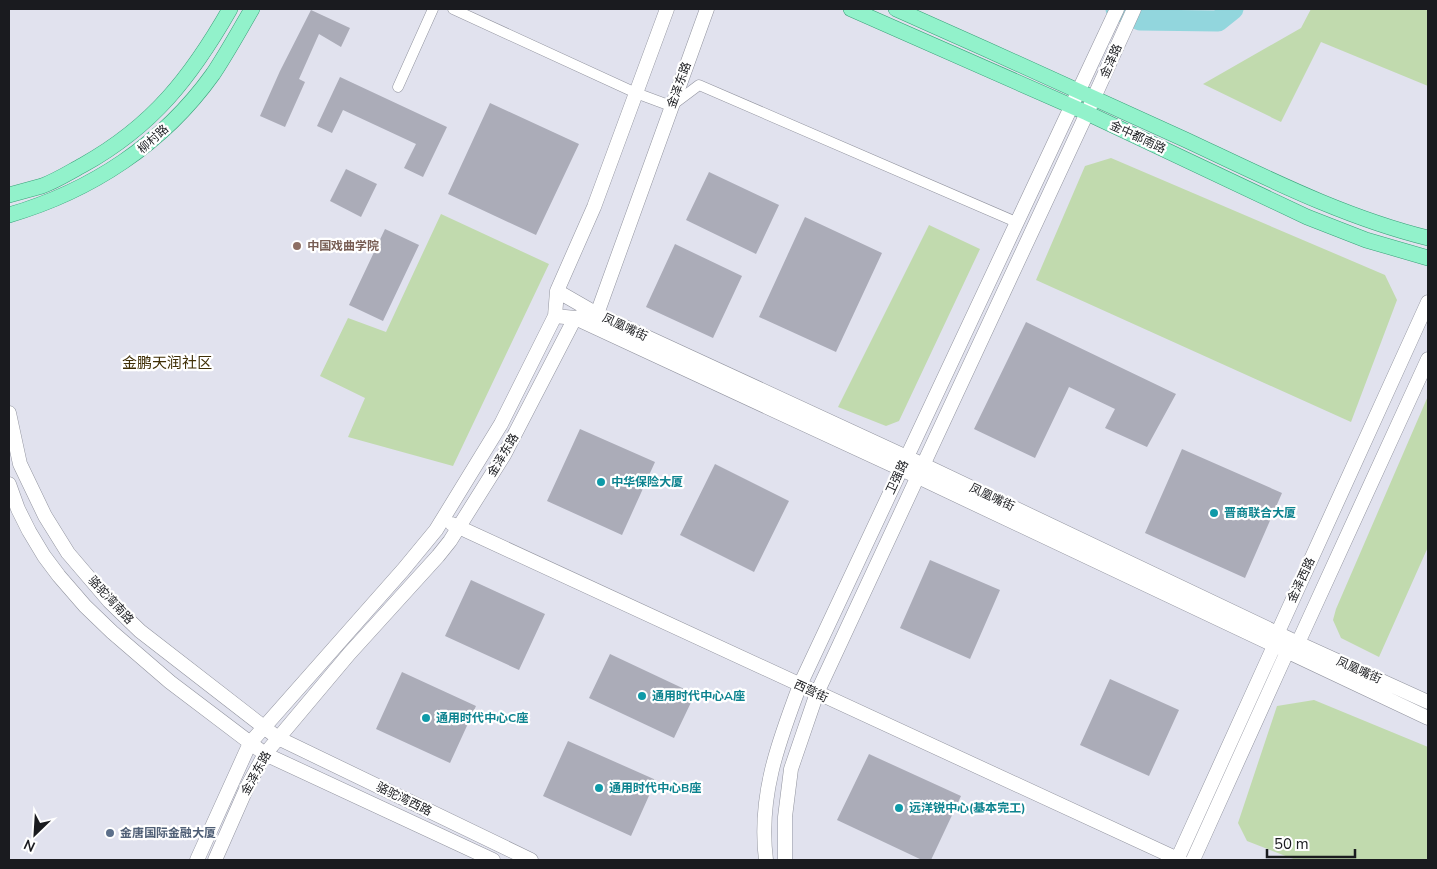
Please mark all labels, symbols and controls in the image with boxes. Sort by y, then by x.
street label: 金泽路 [1096,41,1126,81]
street label: 金泽东路 [663,60,695,110]
street label: 金中都南路 [1107,117,1169,157]
street label: 柳村路 [134,121,172,157]
place label: 中国戏曲学院 [307,238,379,254]
marker: 中国戏曲学院 [291,240,303,252]
street label: 凤凰嘴街 [600,310,650,344]
district label: 金鹏天润社区 [122,353,212,373]
street label: 金泽东路 [484,430,522,480]
street label: 卫强路 [882,457,912,497]
place label: 中华保险大厦 [611,474,683,490]
marker: 中华保险大厦 [595,476,607,488]
street label: 凤凰嘴街 [967,480,1017,514]
place label: 晋商联合大厦 [1224,505,1296,521]
marker: 晋商联合大厦 [1208,507,1220,519]
street label: 金泽西路 [1284,555,1318,605]
street label: 骆驼湾南路 [85,573,137,627]
street label: 凤凰嘴街 [1334,653,1384,687]
street label: 西营街 [791,676,831,706]
place label: 通用时代中心A座 [652,688,745,704]
marker: 通用时代中心A座 [636,690,648,702]
place label: 通用时代中心C座 [436,710,528,726]
marker: 通用时代中心C座 [420,712,432,724]
street label: 金泽东路 [237,748,275,798]
street label: 骆驼湾西路 [374,779,434,819]
place label: 通用时代中心B座 [609,780,701,796]
marker: 通用时代中心B座 [593,782,605,794]
place label: 远洋锐中心(基本完工) [909,800,1026,816]
marker: 远洋锐中心(基本完工) [893,802,905,814]
north arrow [10,809,60,859]
place label: 金唐国际金融大厦 [120,825,216,841]
scale bar [1267,826,1354,858]
marker: 金唐国际金融大厦 [104,827,116,839]
text: 50 m [1274,834,1309,854]
text: N [21,835,38,856]

